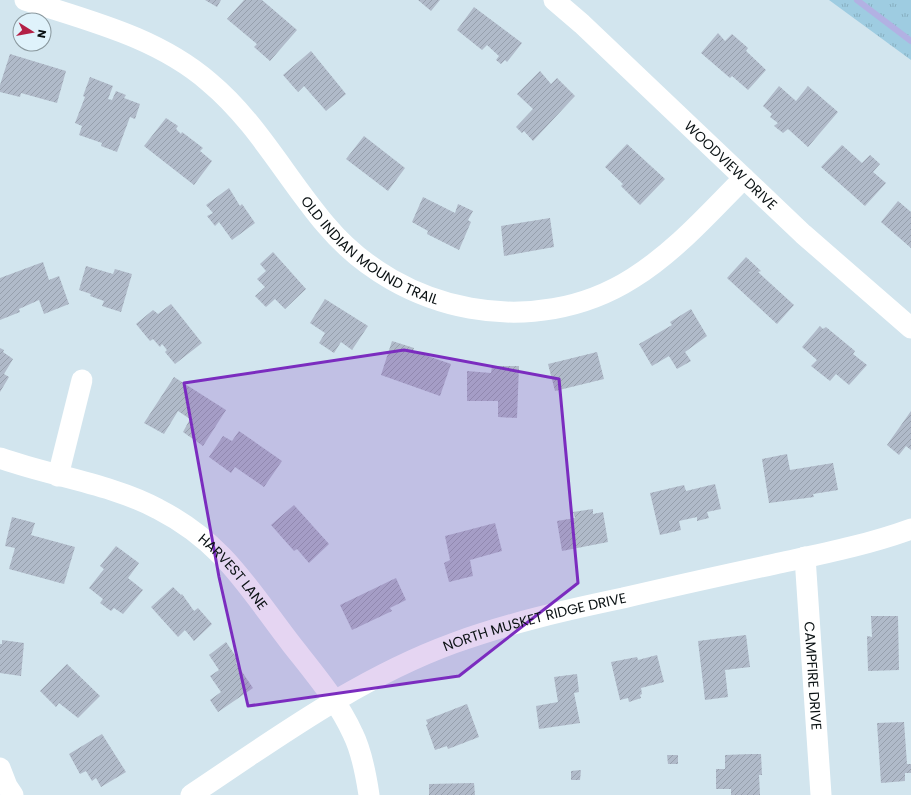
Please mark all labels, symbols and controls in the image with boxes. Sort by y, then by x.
north arrow [12,12,52,52]
text: N [33,28,50,39]
street label: WOODVIEW DRIVE [680,116,782,214]
street label: OLD INDIAN MOUND TRAIL [296,192,441,310]
street label: HARVEST LANE [194,529,272,614]
street label: NORTH MUSKET RIDGE DRIVE [440,588,628,656]
street label: CAMPFIRE DRIVE [799,621,827,731]

